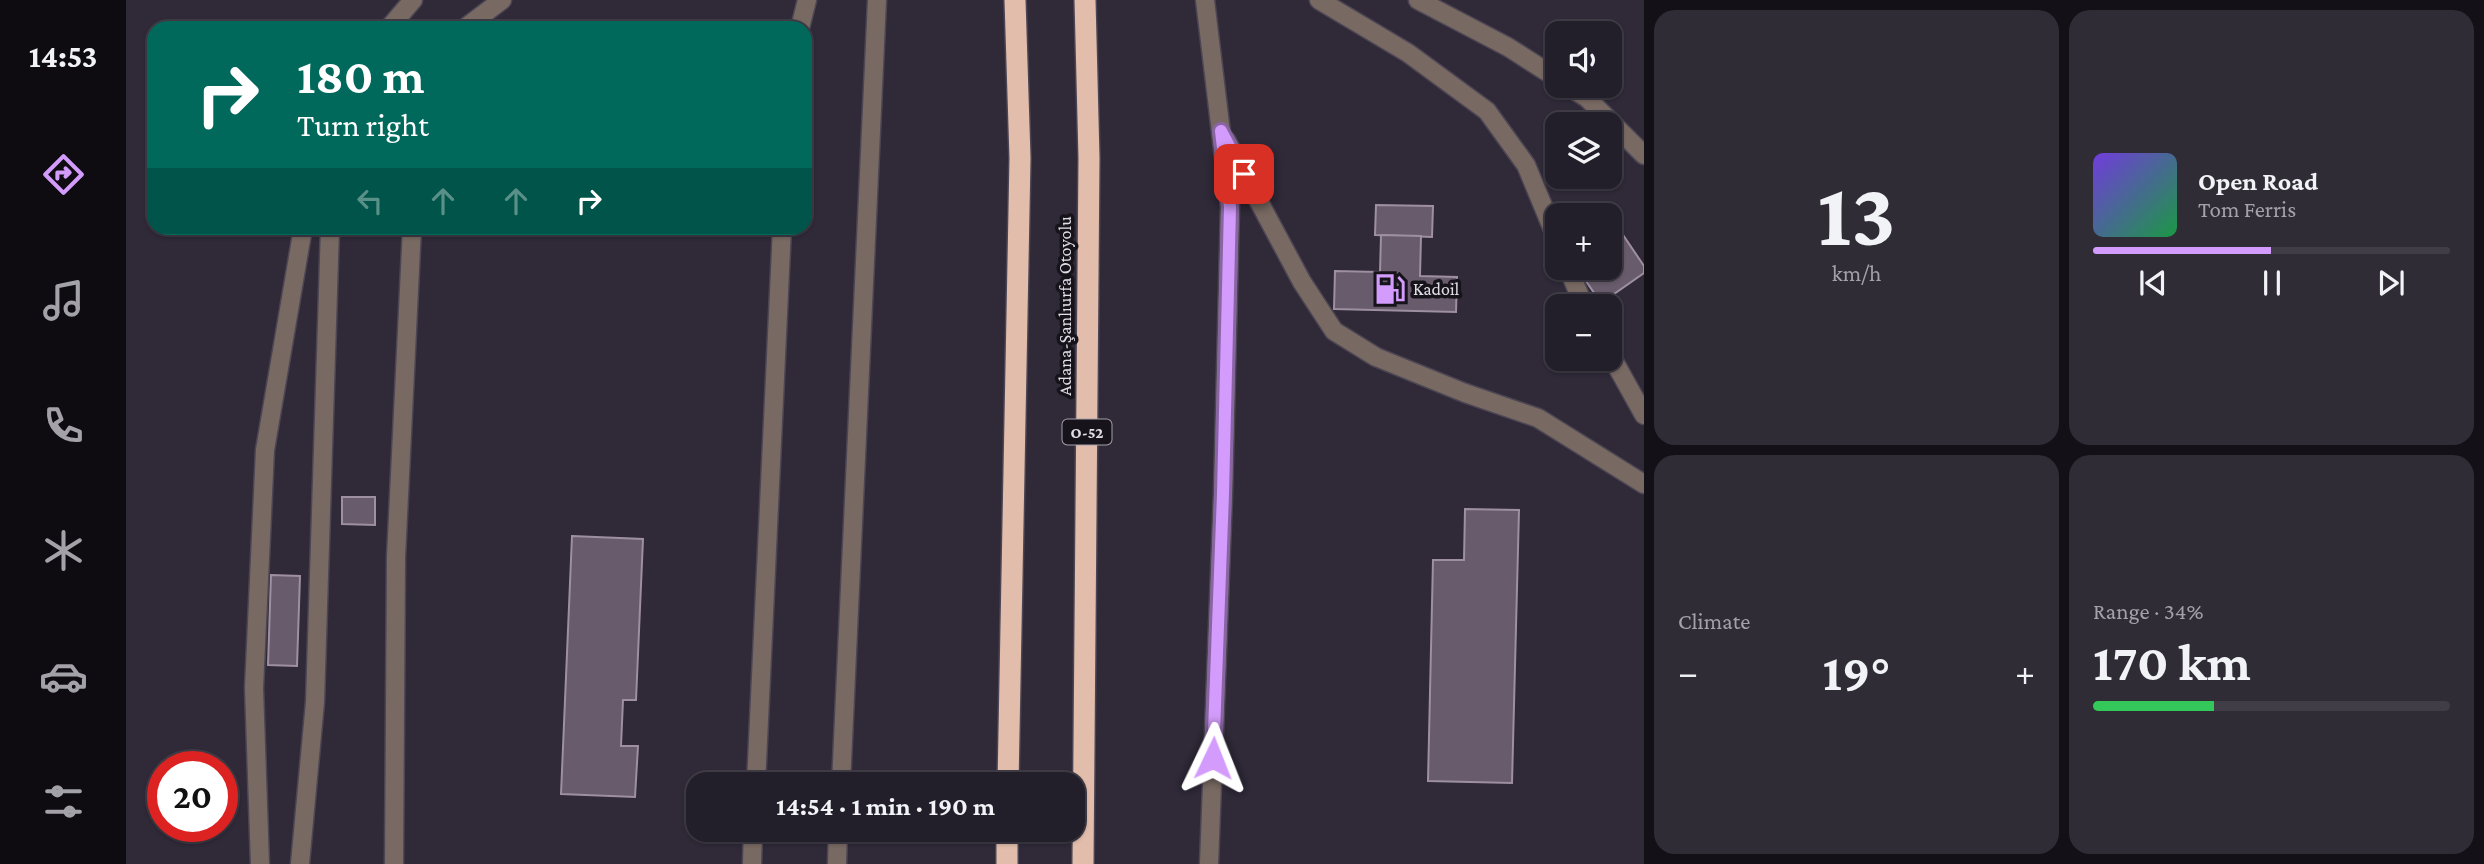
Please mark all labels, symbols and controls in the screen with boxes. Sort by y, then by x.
map controls [1545,21,1622,371]
button: sound [1545,21,1622,98]
text: 14:53 [29,38,97,74]
icon: right [182,49,273,140]
text: 180 m [297,49,425,104]
text: Turn right [297,107,429,143]
button: layers [1545,112,1622,189]
pin [1214,144,1274,204]
icon: directions [39,150,88,199]
icon: arrive [1225,155,1263,193]
text: 13 [1817,163,1896,265]
text: Open Road [2198,167,2318,196]
icon: left [351,182,389,220]
icon: ahead [424,182,462,220]
icon: ahead [497,182,535,220]
icon: right [570,182,608,220]
text: Tom Ferris [2198,196,2296,222]
button: + [1545,203,1622,280]
street label: Adana-Şanlıurfa Otoyolu [1055,216,1075,396]
text: km/h [1832,260,1881,286]
icon: previous [2134,264,2172,302]
icon: pause [2253,264,2291,302]
icon: next [2372,264,2410,302]
fuel station icon: Kadoil [1373,272,1407,306]
icon: music [39,276,88,325]
place label: Kadoil [1413,279,1460,299]
button: − [1545,294,1622,371]
icon: phone [39,401,88,450]
road number: O-52 [1062,420,1112,444]
icon: climate [39,526,88,575]
text: Range · 34% [2093,598,2204,624]
text: Climate [1678,608,1750,634]
text: 170 km [2093,633,2251,691]
text: 19° [1822,643,1891,701]
text: − [1678,651,1698,693]
text: + [2015,651,2035,693]
icon: car [39,652,88,701]
position arrow [1176,721,1250,795]
speed limit sign: 20 [147,751,238,842]
icon: filters [39,777,88,826]
text: 14:54 · 1 min · 190 m [776,792,995,821]

